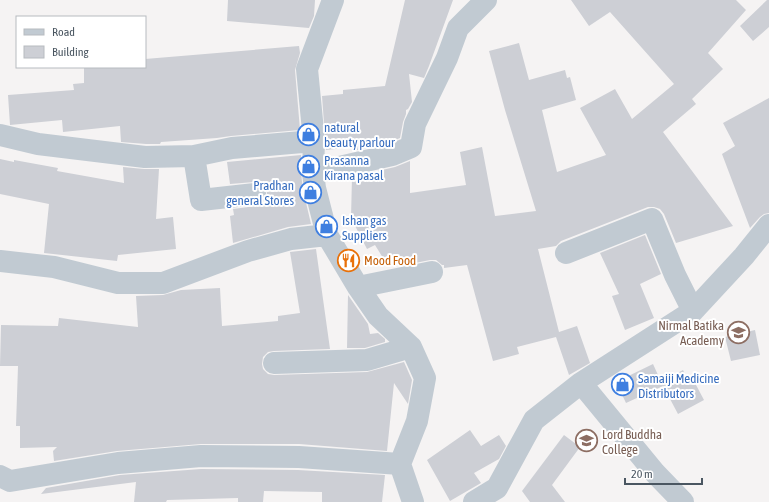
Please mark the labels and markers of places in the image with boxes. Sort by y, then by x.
place label: natural beauty parlour [324,120,395,150]
shop icon: natural beauty parlour [296,121,322,147]
place label: Prasanna Kirana pasal [324,153,384,183]
shop icon: Prasanna Kirana pasal [296,154,322,180]
place label: Pradhan general Stores [226,178,294,208]
shop icon: Pradhan general Stores [297,179,323,205]
place label: Ishan gas Suppliers [342,213,387,243]
shop icon: Ishan gas Suppliers [313,214,339,240]
restaurant icon: Mood Food [335,247,361,273]
place label: Mood Food [364,253,416,268]
place label: Nirmal Batika Academy [658,318,725,348]
school or university icon: Nirmal Batika Academy [726,319,752,345]
place label: Samaiji Medicine Distributors [638,371,719,401]
shop icon: Samaiji Medicine Distributors [610,372,636,398]
place label: Lord Buddha College [602,427,662,457]
school or university icon: Lord Buddha College [573,428,599,454]

